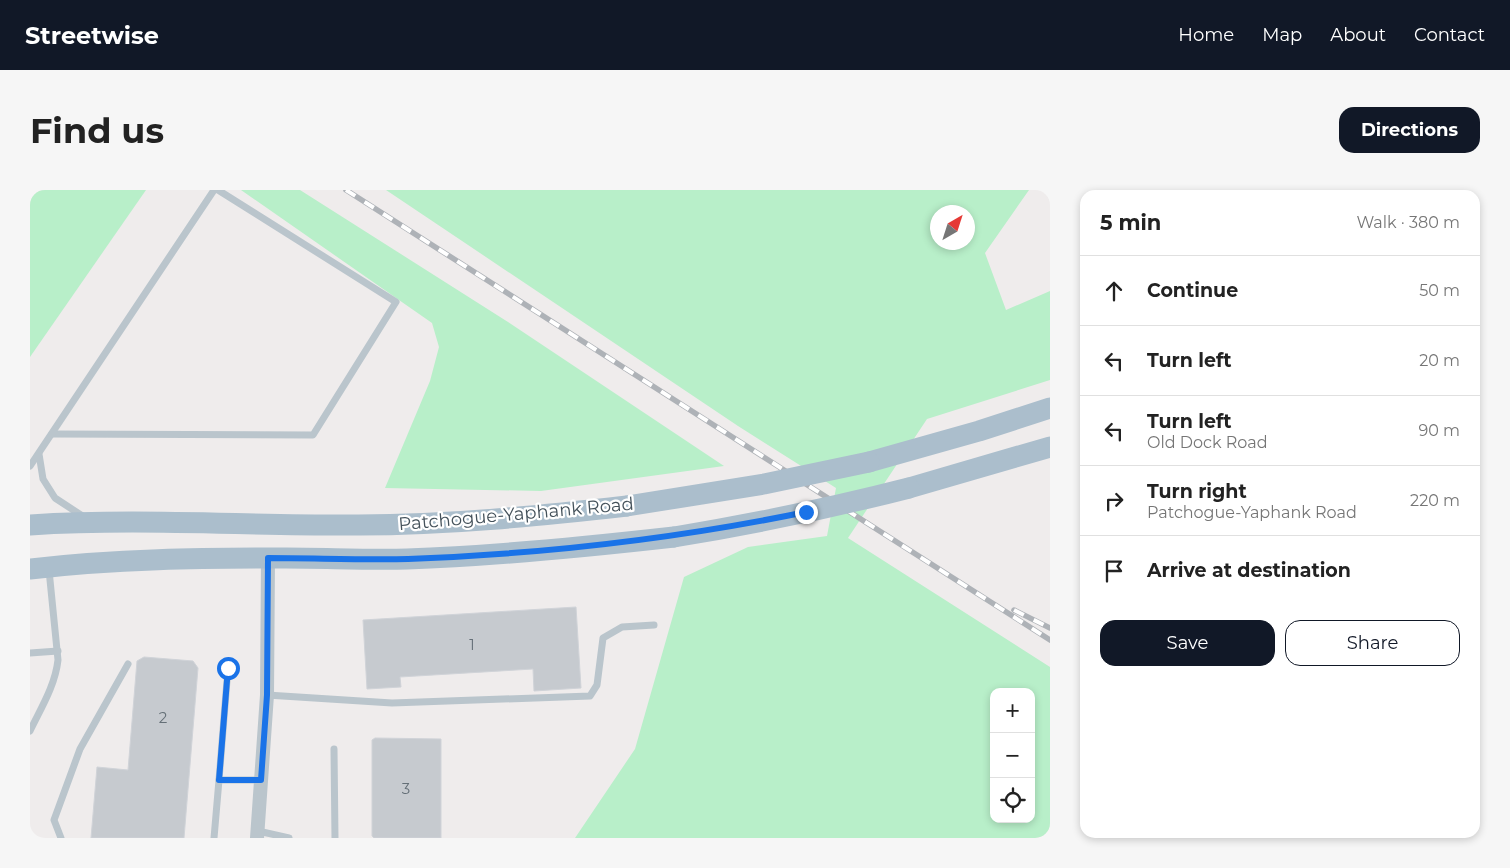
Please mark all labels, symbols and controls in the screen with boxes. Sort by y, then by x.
text: Streetwise [25,21,159,50]
text: Home [1178,24,1234,46]
text: Map [1262,24,1302,46]
text: About [1330,24,1386,46]
text: Contact [1414,24,1485,46]
button: Directions [1339,107,1480,153]
text: Find us [30,109,164,152]
north arrow [930,205,975,250]
text: 5 min [1100,210,1161,235]
text: Walk · 380 m [1356,213,1460,232]
icon: ahead [1100,277,1128,305]
text: Continue [1147,279,1238,302]
text: 50 m [1419,281,1460,300]
icon: left [1100,347,1128,375]
text: Turn left [1147,349,1232,372]
text: 20 m [1419,351,1460,370]
text: Turn left [1147,410,1232,433]
icon: left [1100,417,1128,445]
text: 90 m [1418,421,1460,440]
text: Old Dock Road [1147,433,1268,452]
text: Turn right [1147,480,1247,503]
icon: right [1100,487,1128,515]
text: 220 m [1410,491,1460,510]
street label: Patchogue-Yaphank Road [397,493,635,535]
route end [795,501,818,524]
text: Patchogue-Yaphank Road [1147,503,1357,522]
icon: arrive [1100,557,1128,585]
text: Arrive at destination [1147,559,1351,582]
button: Save [1100,620,1275,666]
button: Share [1285,620,1460,666]
house number: 1 [469,635,475,654]
route start [217,657,240,680]
map controls [990,688,1035,823]
button: + [990,688,1035,733]
house number: 2 [159,708,167,727]
button: − [990,733,1035,778]
button: locate [990,778,1035,823]
house number: 3 [402,779,410,798]

